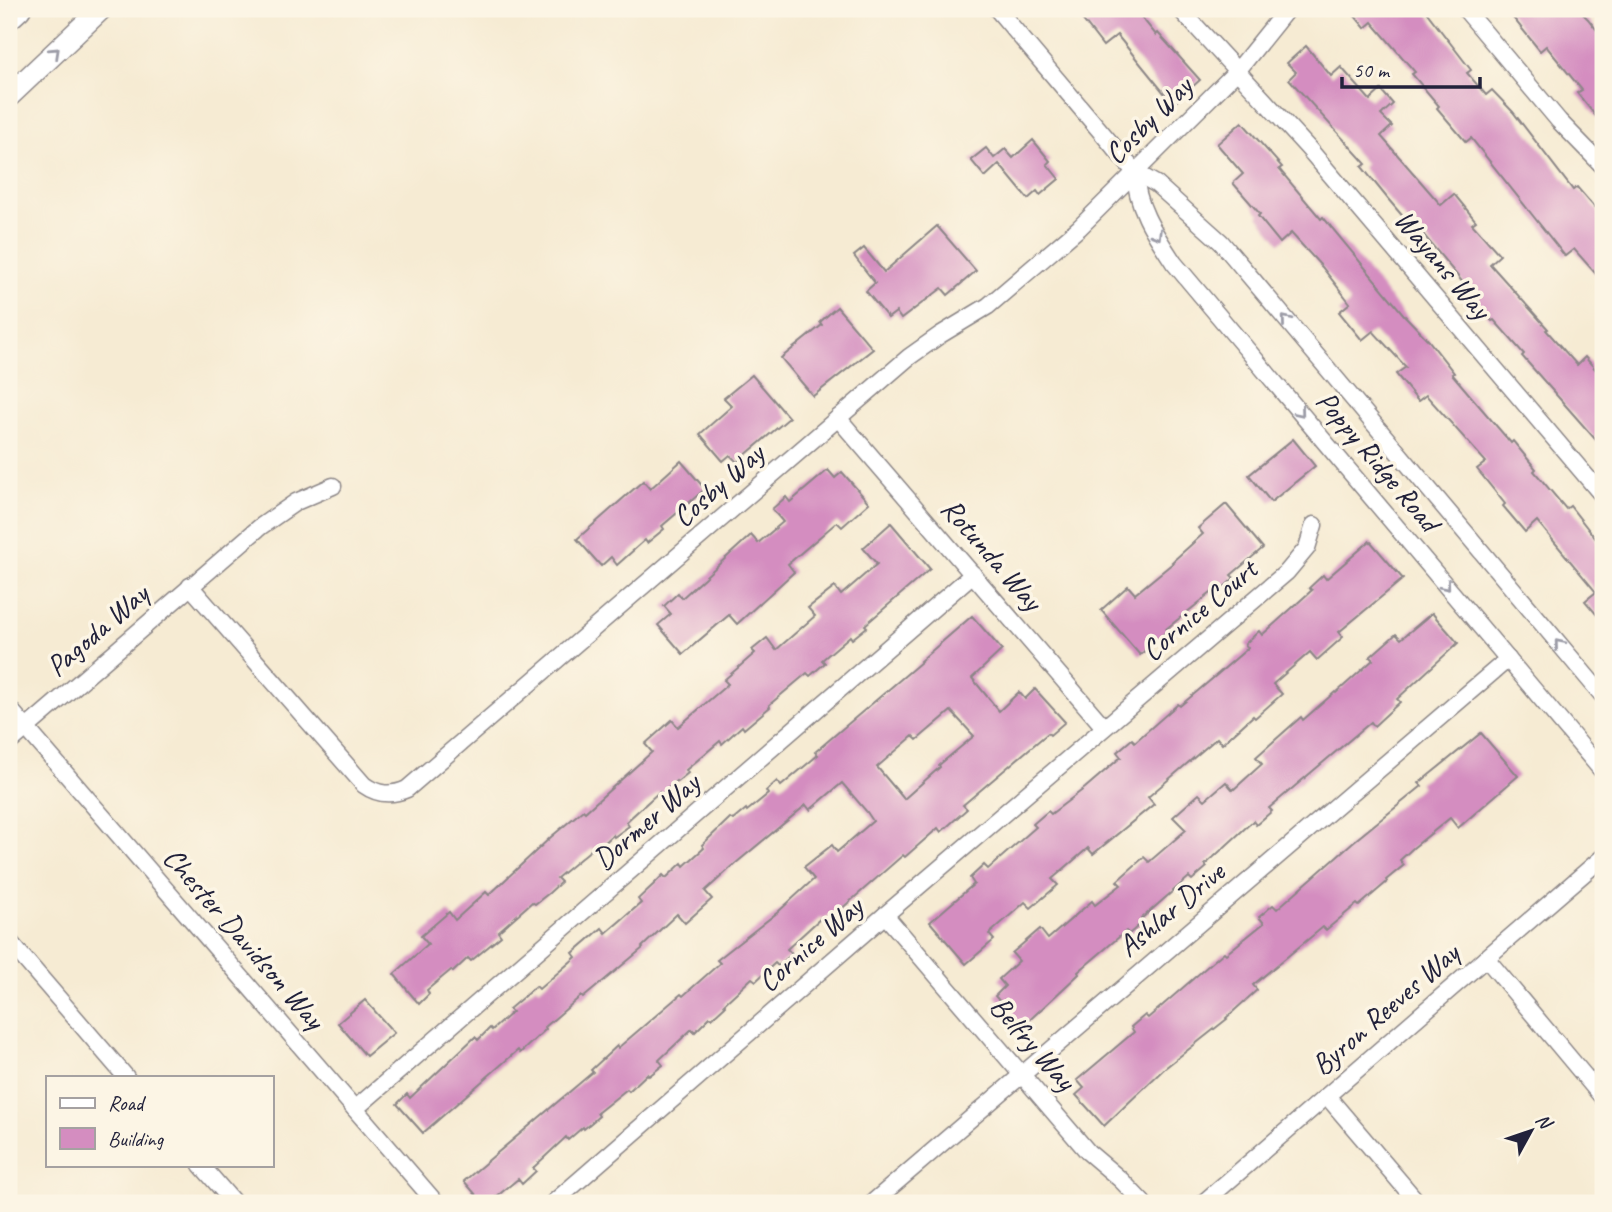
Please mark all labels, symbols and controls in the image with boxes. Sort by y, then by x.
scale bar [1342,46,1481,90]
one-way arrow [47,48,60,61]
text: 50 m [1353,57,1391,83]
street label: Cosby Way [1096,66,1202,172]
street label: Wayans Way [1386,201,1502,329]
one-way arrow [1148,228,1161,241]
one-way arrow [1282,315,1294,328]
street label: Poppy Ridge Road [1308,383,1451,543]
one-way arrow [1292,403,1304,416]
street label: Cosby Way [664,433,774,535]
street label: Rotunda Way [933,490,1053,620]
street label: Cornice Court [1133,549,1267,669]
street label: Pagoda Way [38,573,158,685]
one-way arrow [1438,577,1450,590]
one-way arrow [1555,639,1567,652]
street label: Dormer Way [585,762,709,878]
street label: Chester Davidson Way [155,839,335,1039]
street label: Ashlar Drive [1110,852,1234,965]
street label: Cornice Way [750,886,873,1000]
street label: Byron Reeves Way [1303,933,1469,1084]
street label: Belfry Way [982,988,1085,1099]
legend [46,1076,273,1166]
text: Road [108,1090,147,1116]
north arrow [1496,1096,1566,1166]
text: N [1530,1108,1558,1135]
text: Building [108,1126,165,1152]

